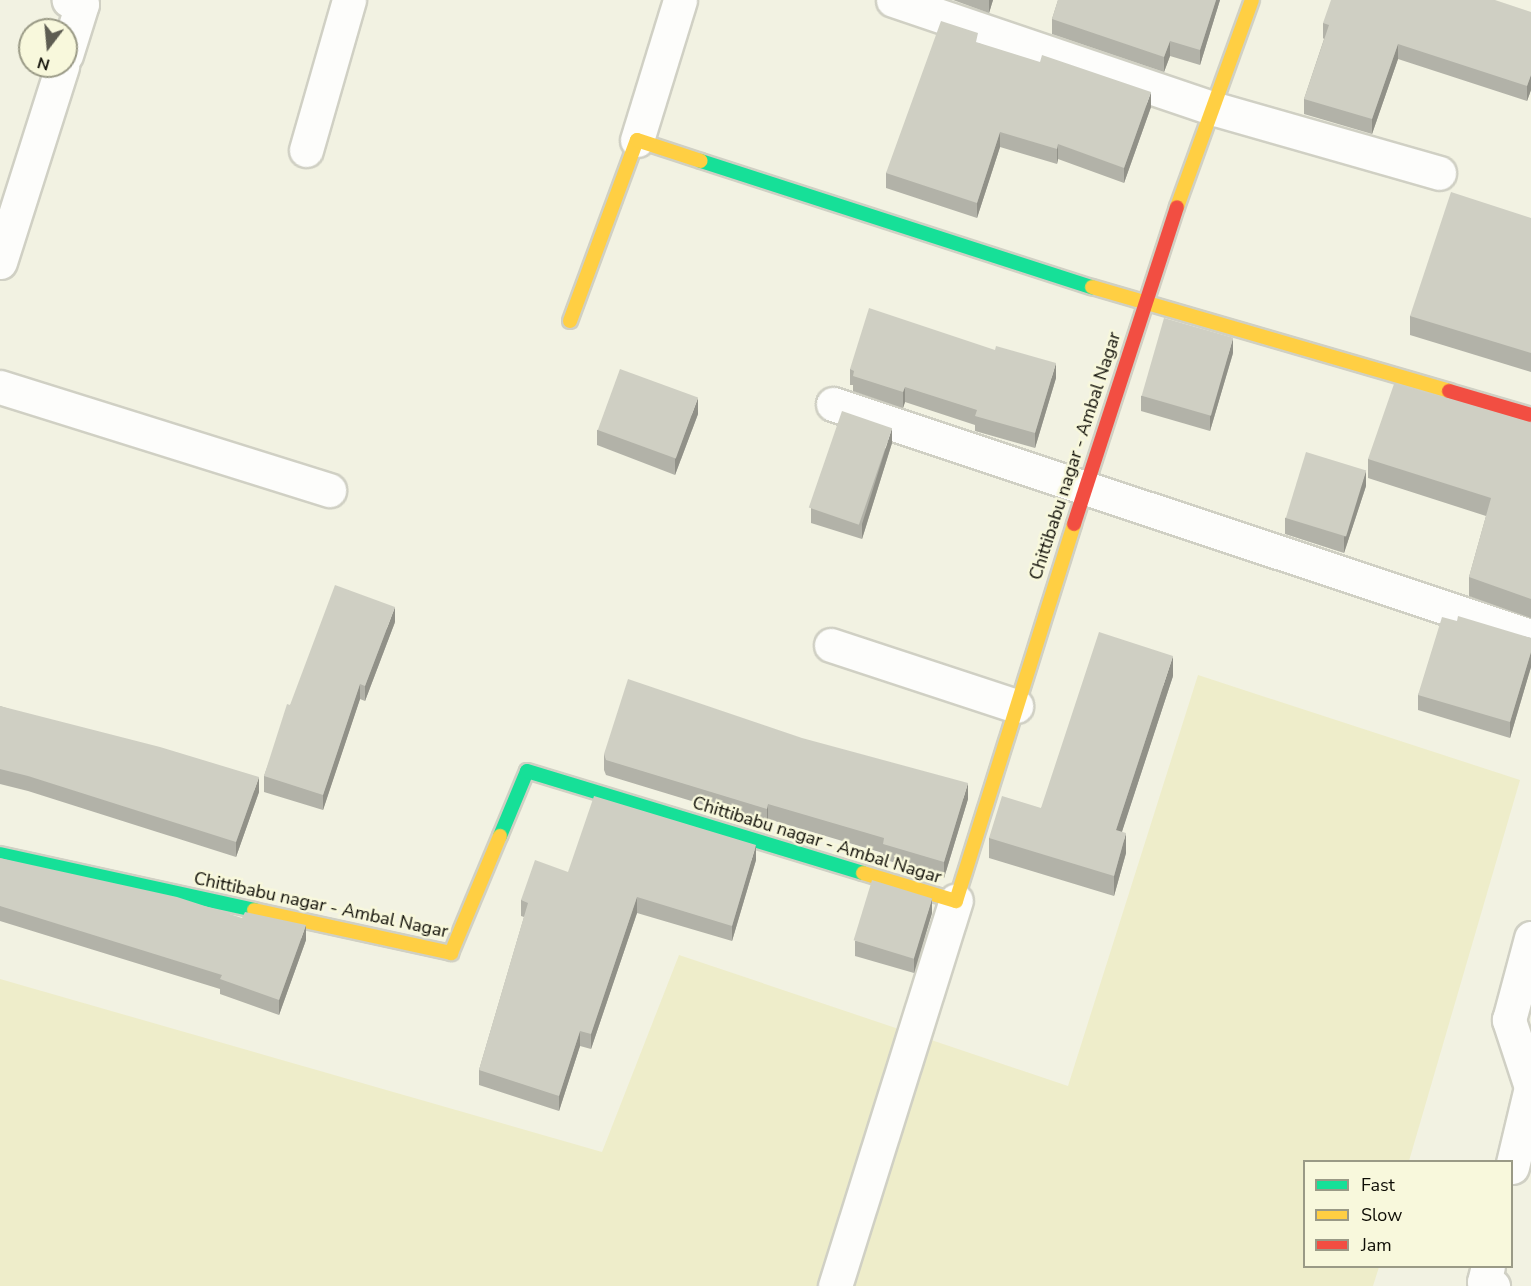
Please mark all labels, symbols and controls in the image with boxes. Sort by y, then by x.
north arrow [18,18,78,78]
text: N [35,51,52,76]
street label: Chittibabu nagar - Ambal Nagar [1025,329,1125,583]
street label: Chittibabu nagar - Ambal Nagar [690,792,944,888]
street label: Chittibabu nagar - Ambal Nagar [192,867,450,943]
legend [1303,1160,1513,1268]
text: Fast [1361,1173,1395,1197]
text: Slow [1361,1203,1402,1227]
text: Jam [1361,1233,1392,1257]

